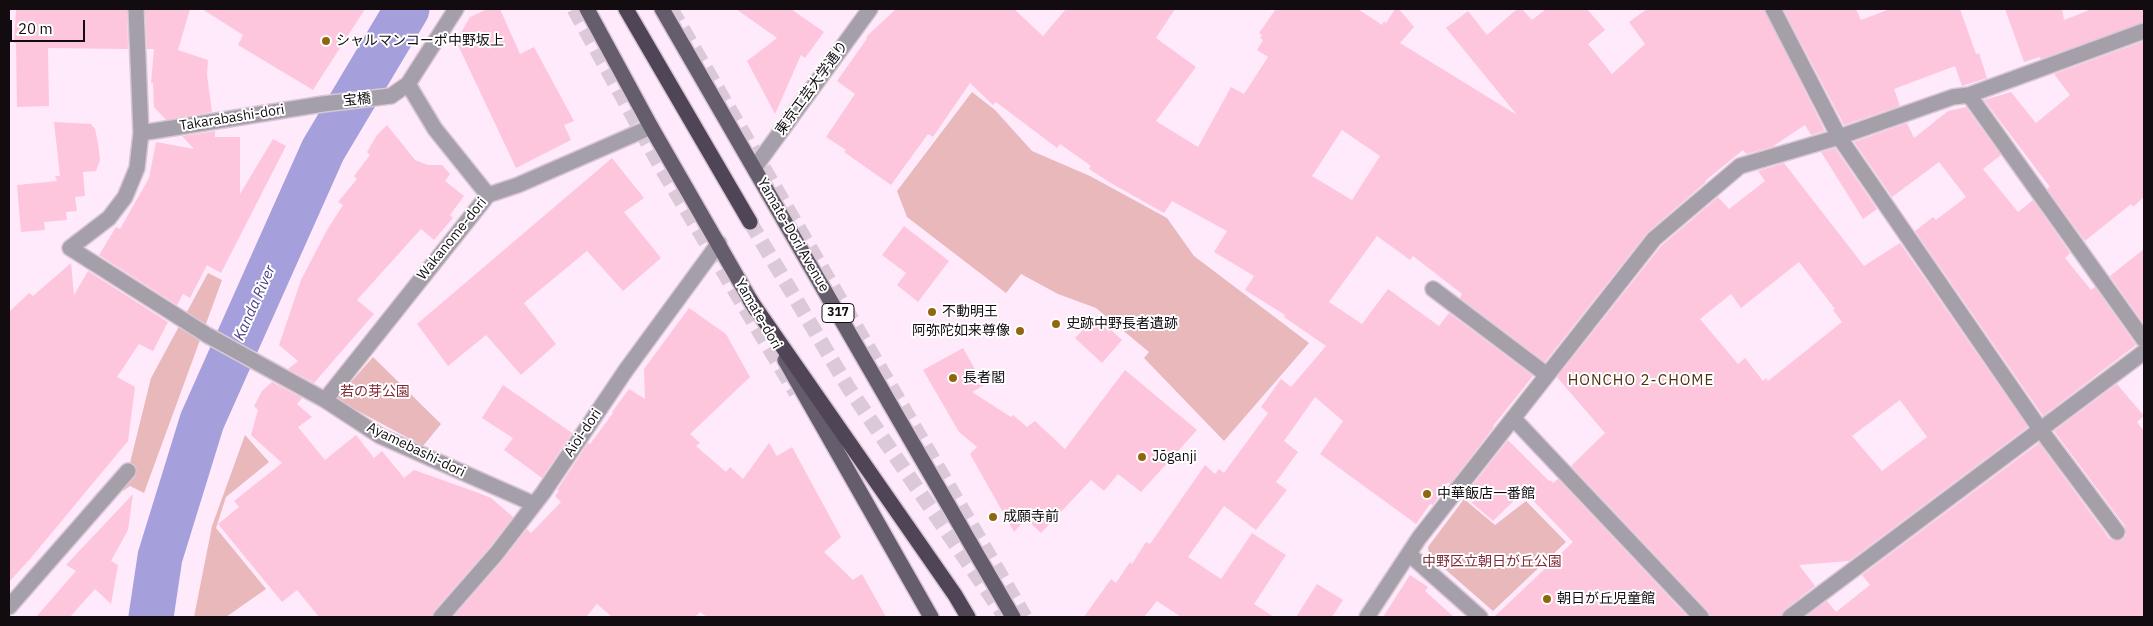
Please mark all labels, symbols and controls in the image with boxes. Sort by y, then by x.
scale bar [12,10,88,42]
text: 20 m [18,19,53,38]
place label: シャルマンコーポ中野坂上 [336,33,504,49]
marker: シャルマンコーポ中野坂上 [320,35,332,47]
street label: 東京工芸大学通り [772,38,852,138]
street label: 宝橋 [342,90,372,110]
street label: Takarabashi-dori [178,101,286,135]
street label: Yamate-Dori Avenue [753,175,833,295]
street label: Wakanome-dori [414,195,490,283]
water label: Kanda River [230,263,280,343]
street label: Yamate-dori [731,276,785,352]
road number: 317 [822,304,854,322]
place label: 不動明王 [942,304,998,320]
marker: 不動明王 [926,306,938,318]
place label: 史跡中野長者遺跡 [1066,316,1178,332]
marker: 史跡中野長者遺跡 [1050,318,1062,330]
place label: 阿弥陀如来尊像 [912,323,1010,339]
marker: 阿弥陀如来尊像 [1014,325,1026,337]
place label: 長者閣 [963,370,1005,386]
marker: 長者閣 [947,372,959,384]
district label: HONCHO 2-CHOME [1566,372,1716,390]
park label: 若の芽公園 [340,384,410,400]
street label: Aioi-dori [561,406,605,460]
street label: Ayamebashi-dori [364,419,468,481]
place label: Jōganji [1152,449,1197,465]
marker: Jōganji [1136,451,1148,463]
place label: 中華飯店一番館 [1437,486,1535,502]
marker: 中華飯店一番館 [1421,488,1433,500]
place label: 成願寺前 [1003,509,1059,525]
marker: 成願寺前 [987,511,999,523]
park label: 中野区立朝日が丘公園 [1422,554,1562,570]
place label: 朝日が丘児童館 [1557,591,1655,607]
marker: 朝日が丘児童館 [1541,593,1553,605]

